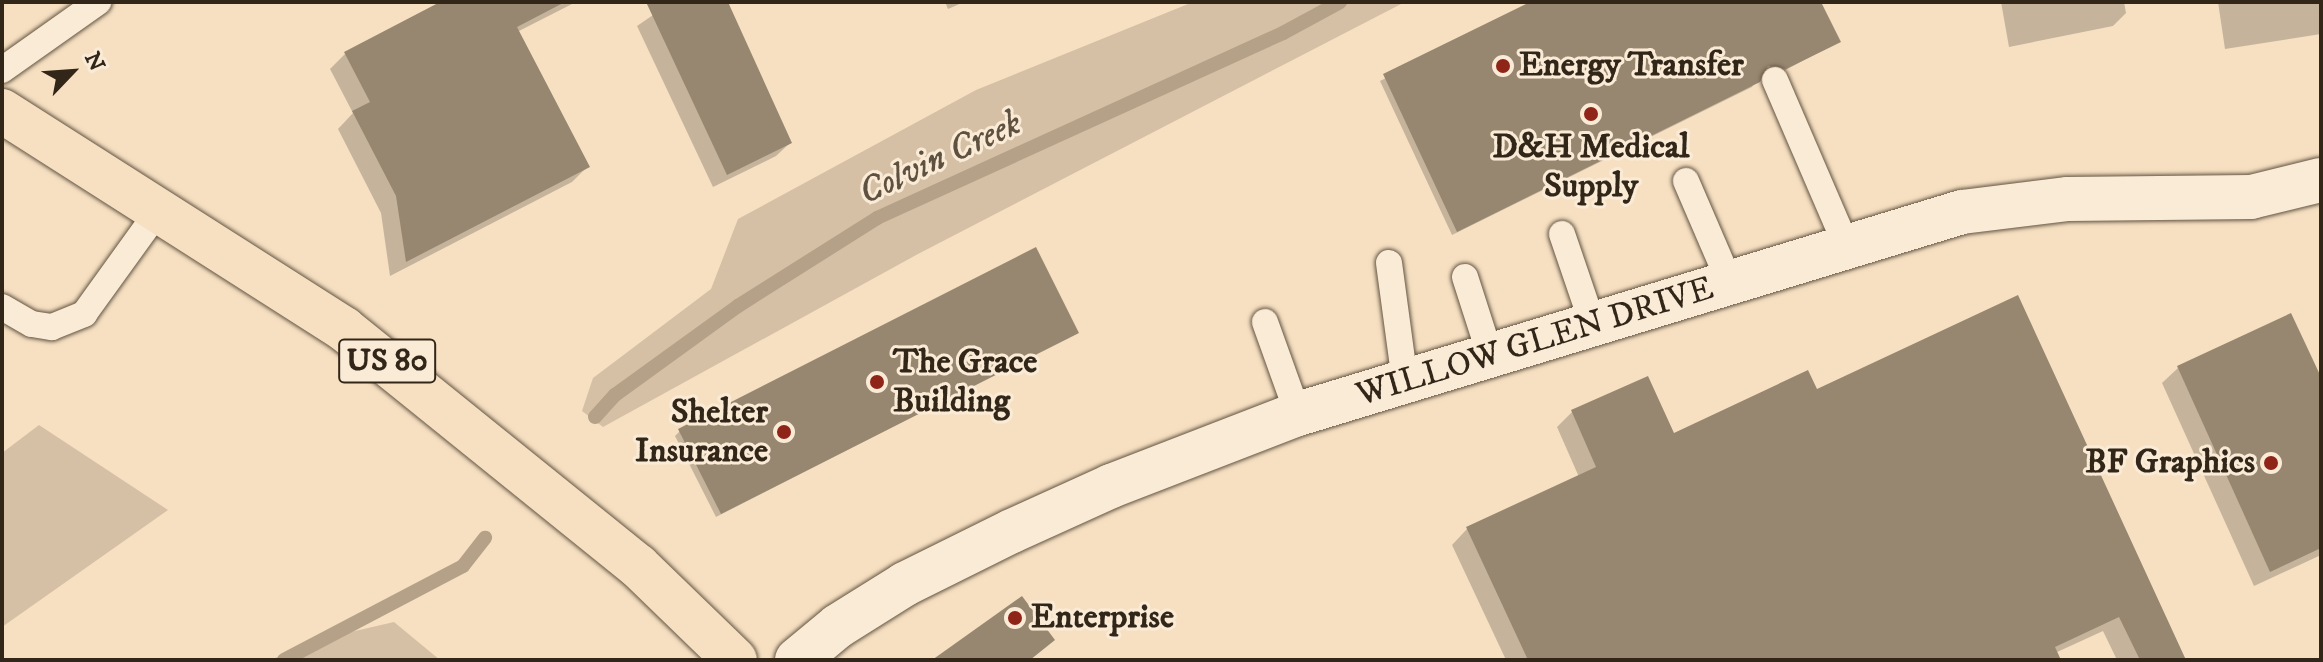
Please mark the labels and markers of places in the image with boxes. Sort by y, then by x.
place label: Energy Transfer [1519,46,1744,86]
marker: Energy Transfer [1494,57,1512,75]
marker: D&H Medical Supply [1582,105,1600,123]
place label: D&H Medical Supply [1492,127,1690,206]
place label: The Grace Building [893,342,1037,422]
marker: The Grace Building [868,373,886,391]
place label: Shelter Insurance [635,392,768,472]
marker: Shelter Insurance [775,423,793,441]
place label: BF Graphics [2085,443,2255,483]
marker: BF Graphics [2262,454,2280,472]
place label: Enterprise [1031,598,1174,638]
marker: Enterprise [1006,609,1024,627]

